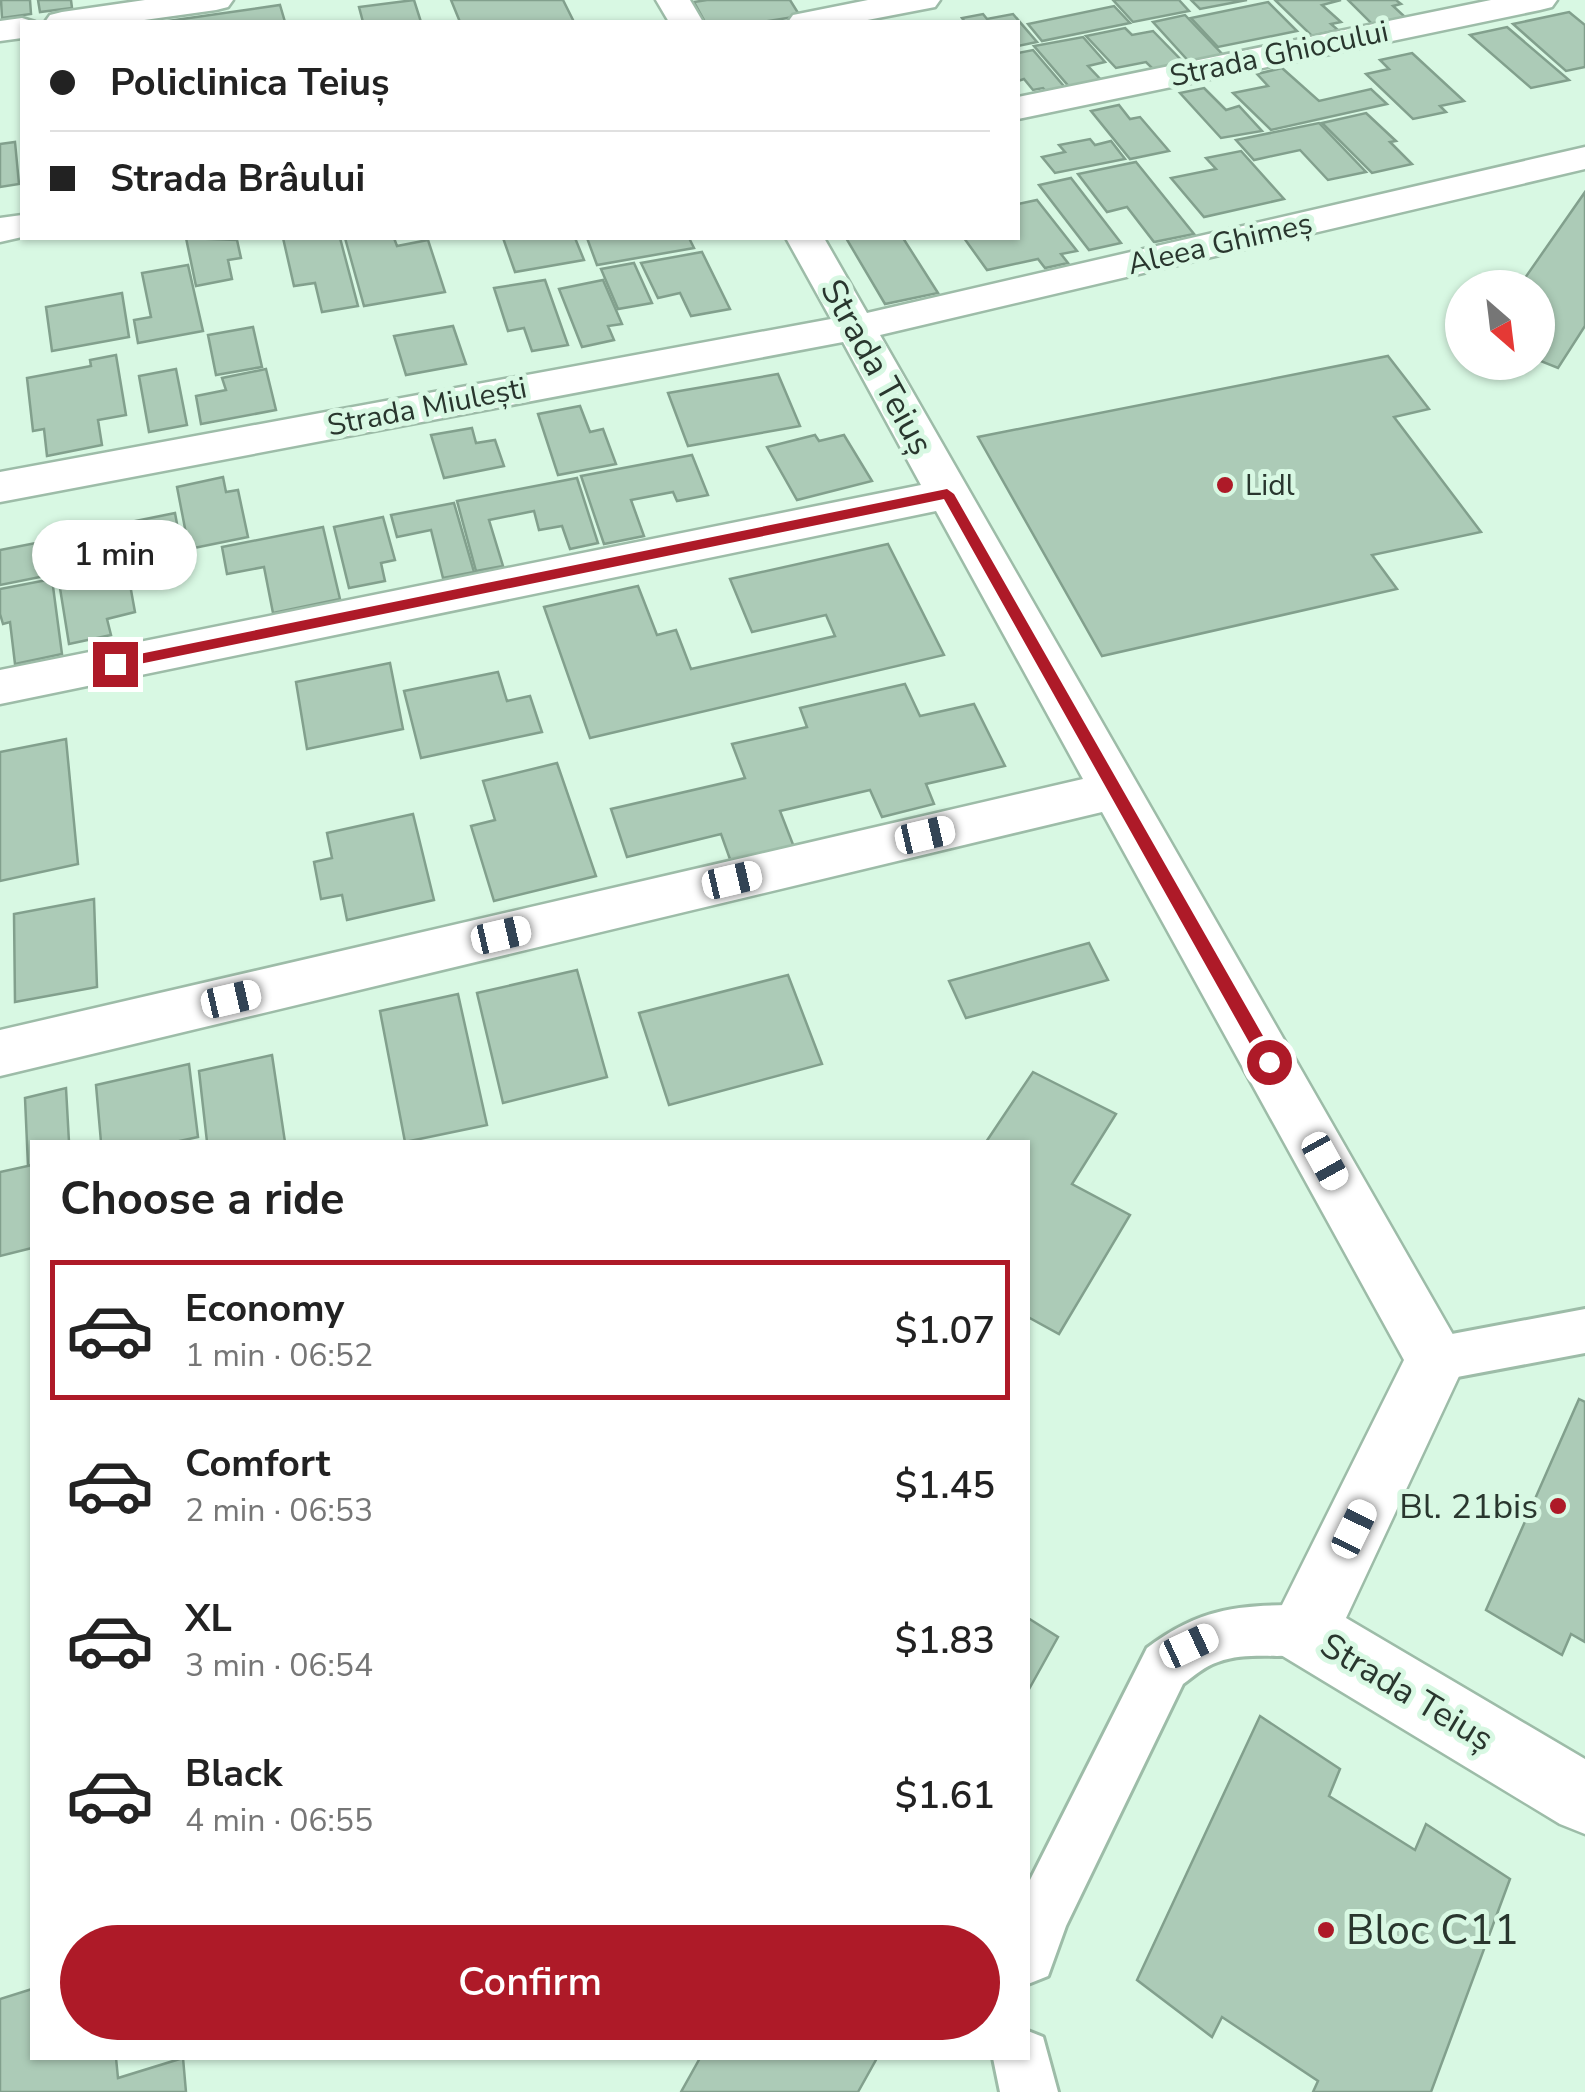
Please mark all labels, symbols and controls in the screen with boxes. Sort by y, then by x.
street label: Strada Ghiocului [1166,11,1392,97]
text: Policlinica Teiuș [110,57,390,108]
text: Strada Brâului [110,153,365,204]
street label: Aleea Ghimeș [1124,203,1316,285]
north arrow [1445,270,1555,380]
map controls [1445,270,1555,380]
street label: Strada Teiuș [809,271,945,463]
street label: Strada Miulești [324,368,530,446]
place label: Lidl [1245,465,1295,506]
marker: Lidl [1214,474,1236,496]
callout: 1 min [32,519,198,589]
text: 1 min [74,533,155,576]
route end [93,642,138,687]
car [892,814,958,856]
car [699,859,765,901]
car [468,914,534,956]
car [198,978,264,1020]
route start [1247,1040,1292,1085]
car [1297,1127,1353,1195]
text: Choose a ride [60,1169,345,1230]
text: Economy [185,1283,344,1334]
icon: car [65,1285,155,1375]
text: $1.07 [895,1305,995,1356]
text: 1 min · 06:52 [185,1334,373,1377]
text: Comfort [185,1438,330,1489]
icon: car [65,1440,155,1530]
text: $1.45 [895,1460,995,1511]
place label: Bl. 21bis [1399,1483,1538,1530]
text: 2 min · 06:53 [185,1489,373,1532]
car [1327,1495,1381,1563]
marker: Bl. 21bis [1547,1495,1569,1517]
text: XL [185,1593,232,1644]
icon: car [65,1595,155,1685]
text: $1.83 [895,1615,995,1666]
car [1155,1620,1223,1672]
street label: Strada Teiuș [1312,1622,1502,1762]
text: 3 min · 06:54 [185,1644,373,1687]
text: Black [185,1748,282,1799]
icon: car [65,1750,155,1840]
text: $1.61 [895,1770,995,1821]
text: 4 min · 06:55 [185,1799,373,1842]
place label: Bloc C11 [1346,1902,1519,1959]
marker: Bloc C11 [1315,1919,1337,1941]
button: Confirm [60,1925,1000,2040]

